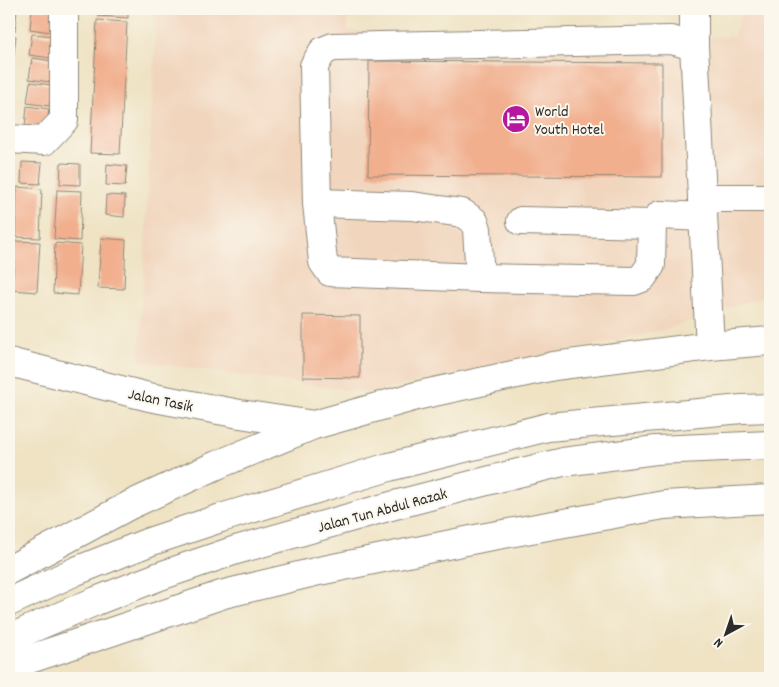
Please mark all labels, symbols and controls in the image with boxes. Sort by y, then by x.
place label: World Youth Hotel [535,101,604,142]
hotel icon: World Youth Hotel [501,104,531,134]
street label: Jalan Tasik [126,383,195,420]
street label: Jalan Tun Abdul Razak [315,483,450,540]
north arrow [702,610,752,660]
text: N [710,632,728,652]

